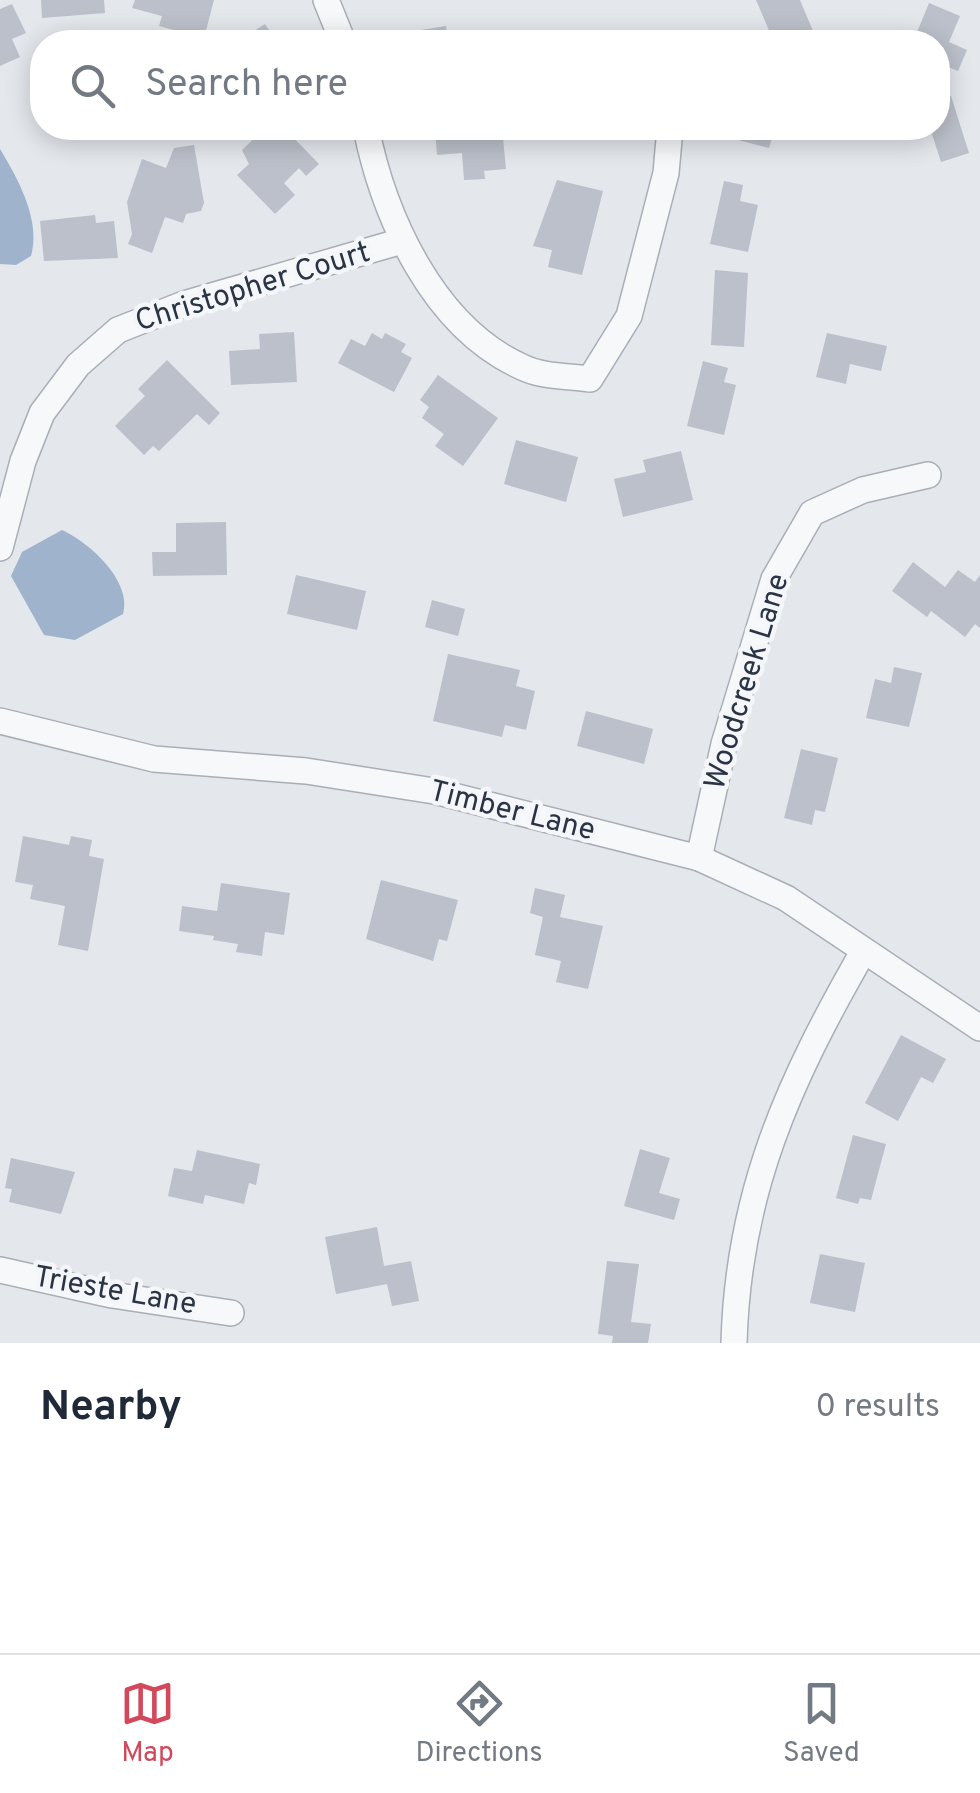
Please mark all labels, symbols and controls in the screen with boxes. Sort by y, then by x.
search box [30,30,950,140]
icon: search [65,58,120,113]
text: Search here [145,61,348,110]
street label: Christopher Court [131,235,375,341]
street label: Woodcreek Lane [698,569,798,795]
street label: Timber Lane [425,774,599,850]
street label: Trieste Lane [31,1260,199,1324]
text: Nearby [40,1382,182,1435]
text: 0 results [815,1388,940,1428]
tab: Map [120,1676,175,1772]
tab: Directions [415,1676,543,1772]
tab: Saved [783,1676,860,1772]

